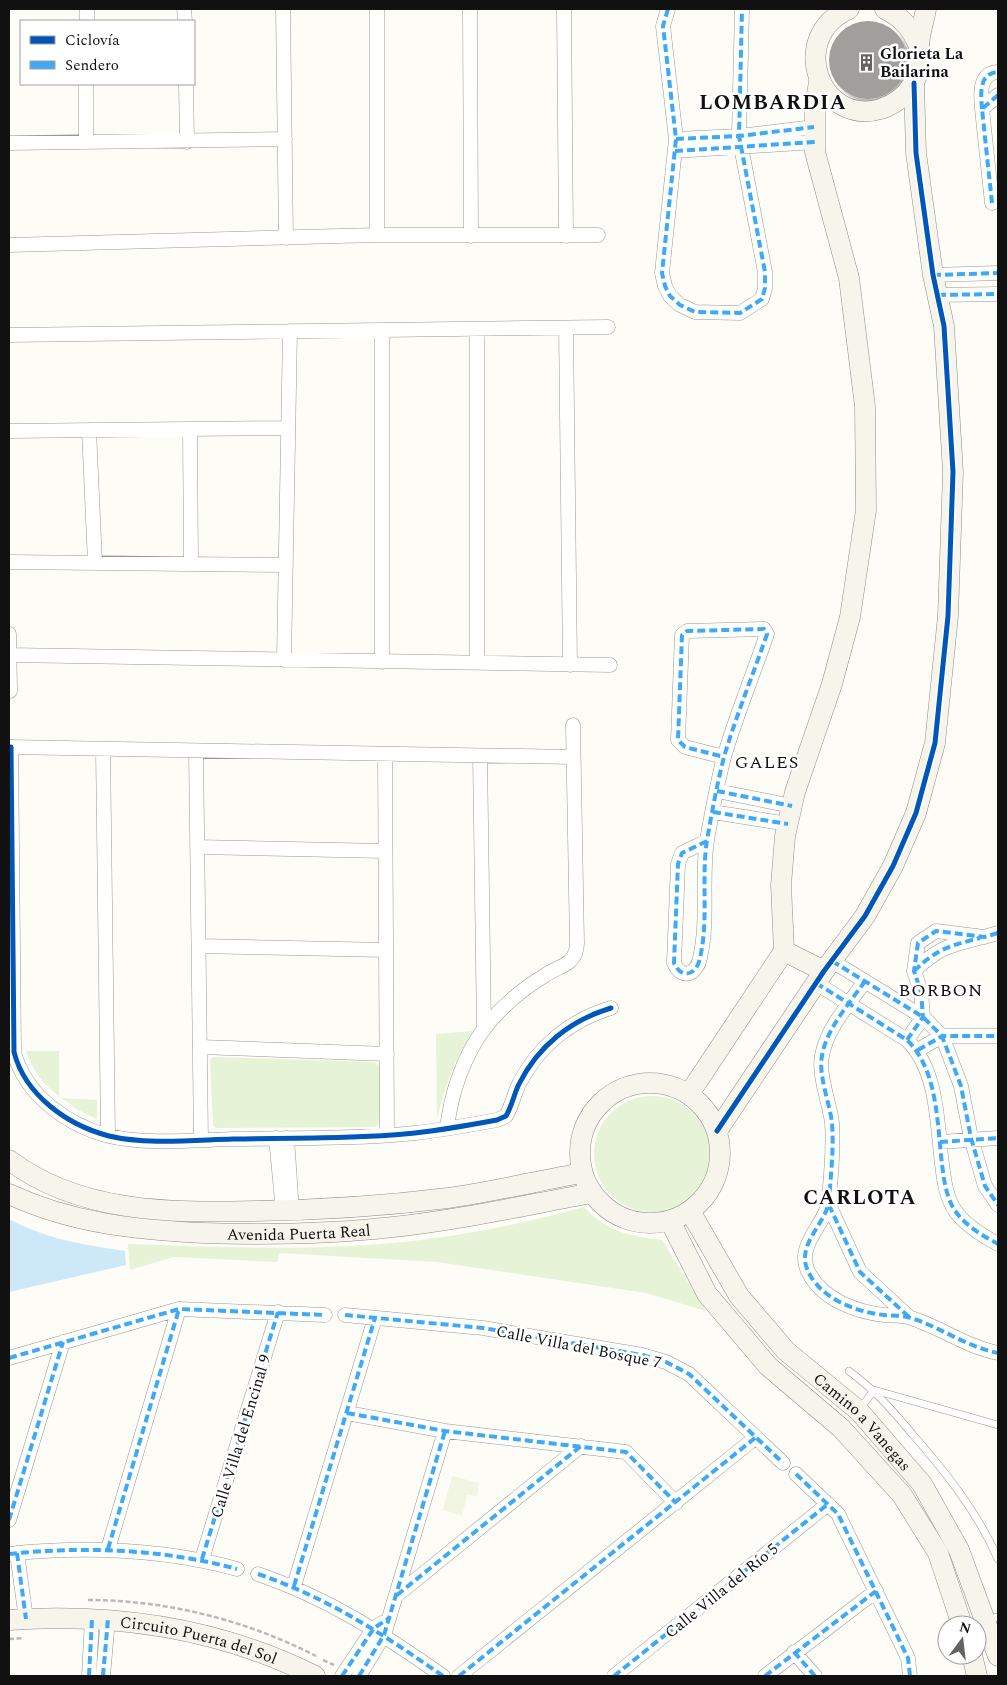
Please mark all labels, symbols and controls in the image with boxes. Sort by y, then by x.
legend [20,20,195,85]
text: Ciclovía [65,29,120,52]
place label: Glorieta La Bailarina [880,42,964,84]
building icon: Glorieta La Bailarina [856,52,876,72]
text: Sendero [65,54,119,77]
district label: LOMBARDIA [699,87,847,119]
district label: GALES [735,749,799,776]
district label: BORBON [898,977,984,1004]
district label: CARLOTA [803,1182,917,1214]
street label: Avenida Puerta Real [227,1218,372,1247]
street label: Calle Villa del Bosque 7 [494,1319,663,1375]
street label: Calle Villa del Encinal 9 [205,1351,277,1521]
street label: Camino a Vanegas [808,1367,917,1477]
street label: Calle Villa del Río 5 [660,1537,784,1644]
street label: Circuito Puerta del Sol [119,1610,281,1671]
north arrow [937,1615,987,1665]
text: N [957,1616,973,1640]

